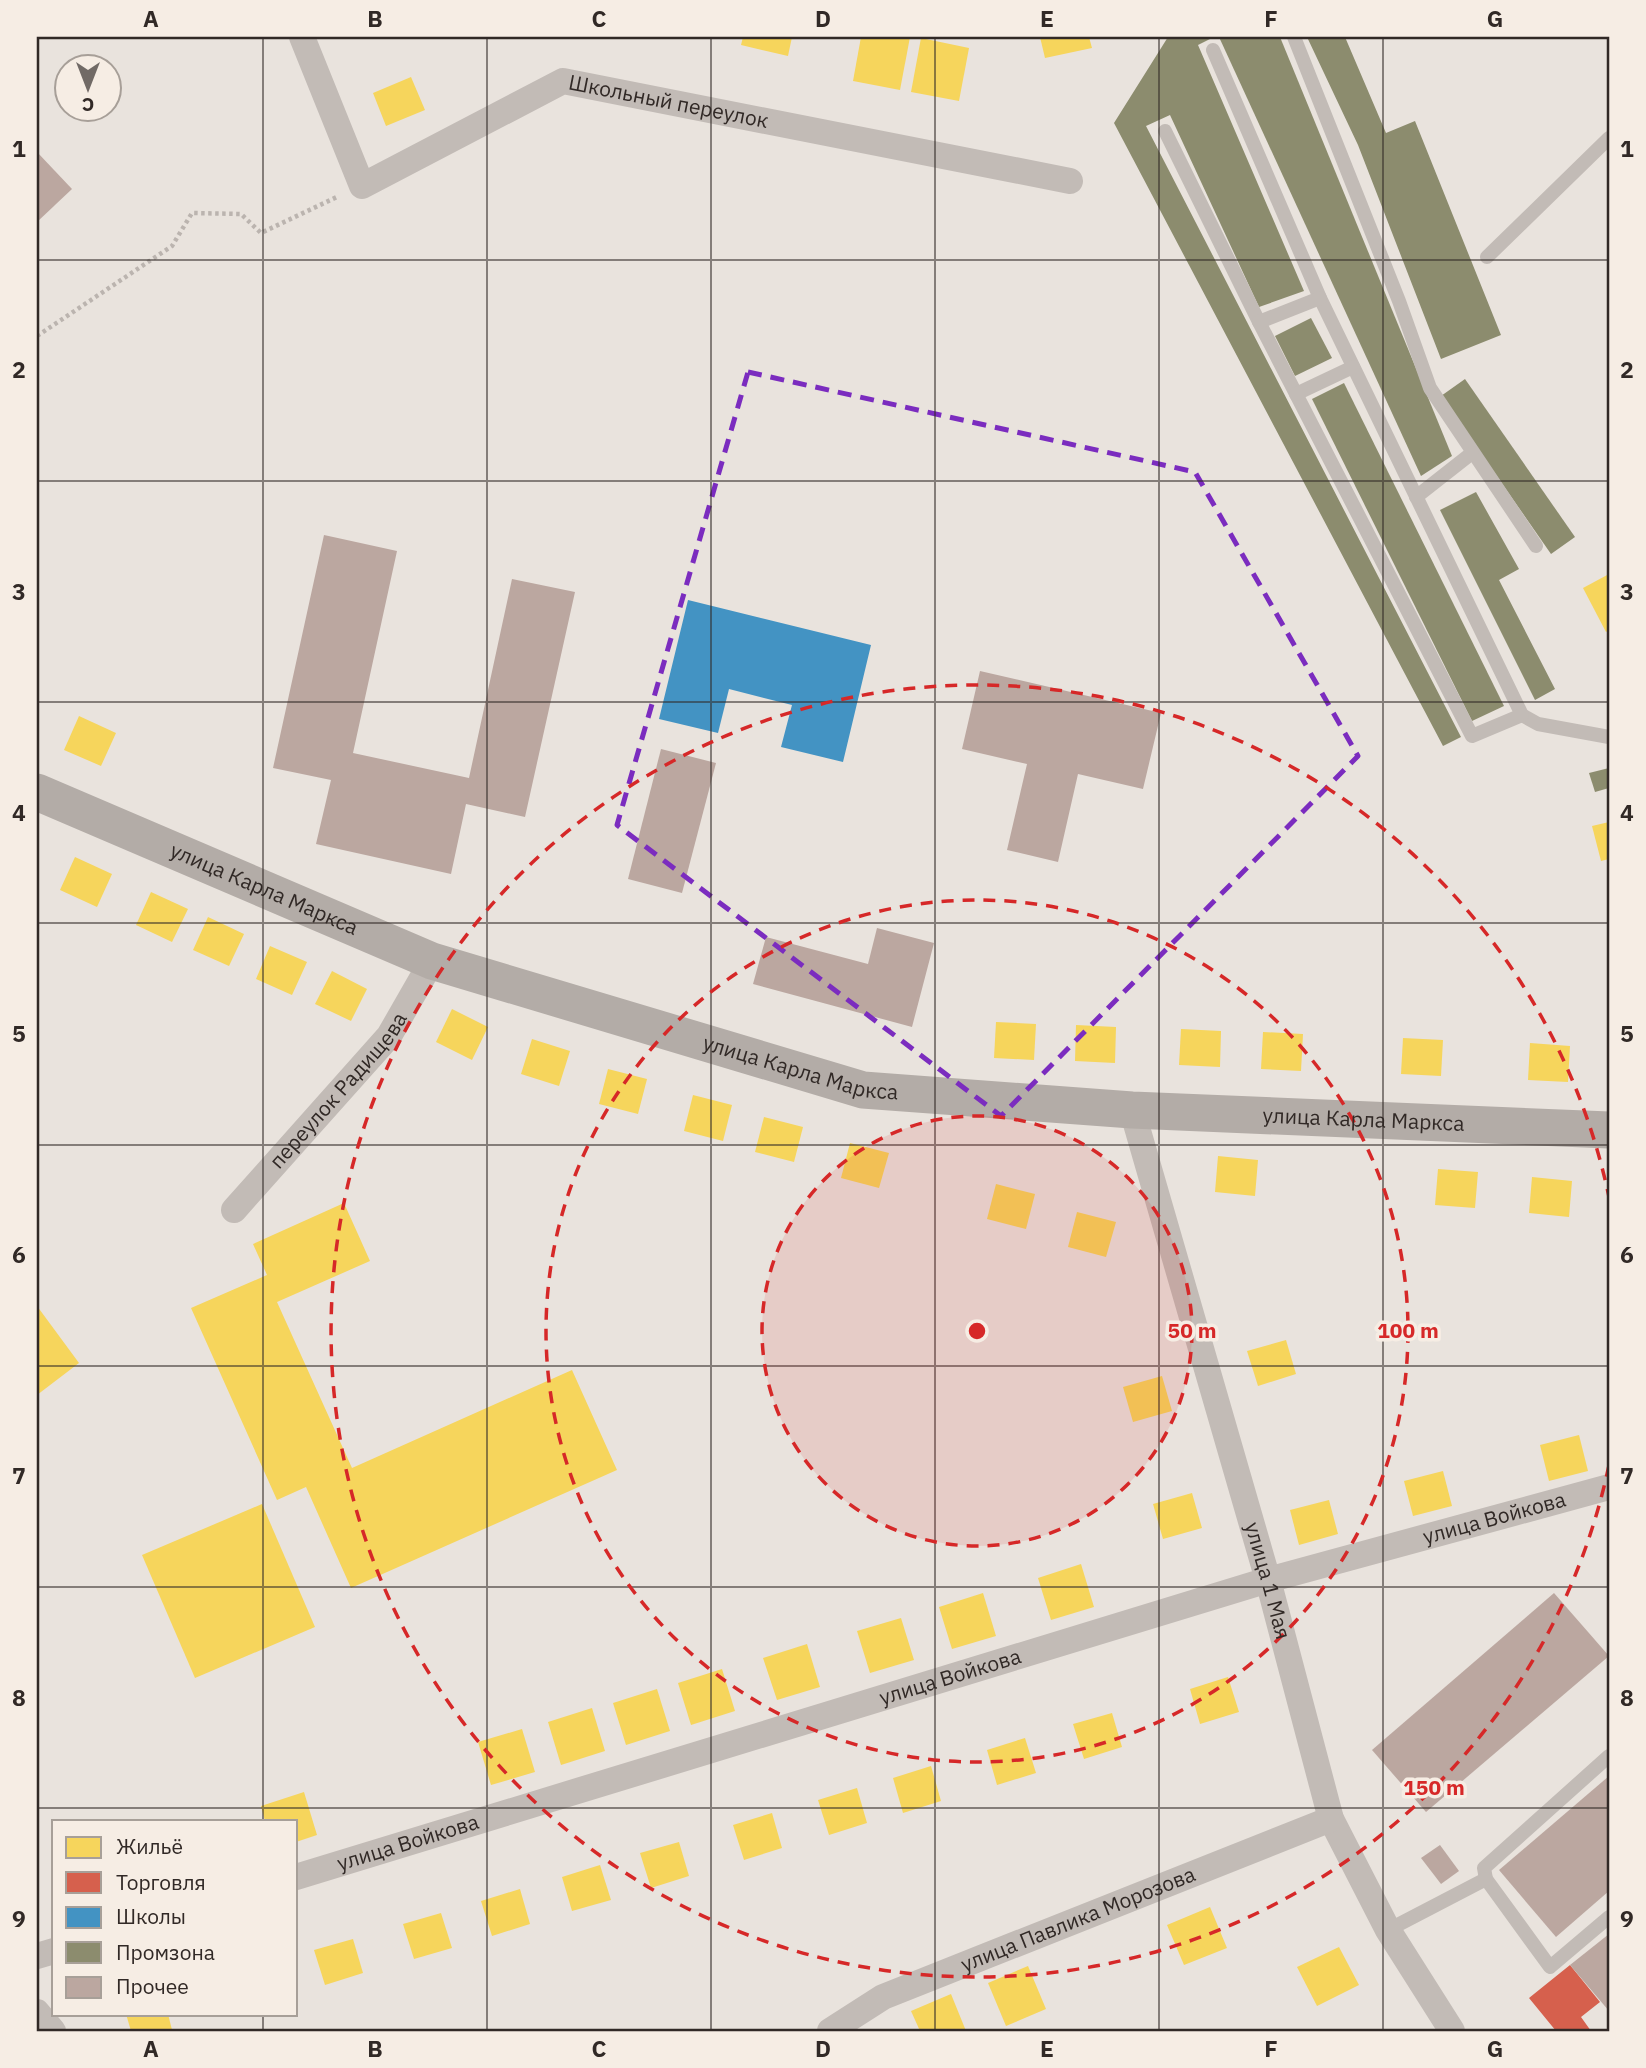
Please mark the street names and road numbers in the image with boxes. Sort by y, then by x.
street label: Школьный переулок [566,67,771,134]
street label: улица Карла Маркса [166,836,363,941]
street label: переулок Радищева [263,1007,413,1174]
street label: улица Карла Маркса [700,1028,899,1106]
street label: улица Карла Маркса [1262,1100,1465,1137]
street label: улица Войкова [1420,1484,1569,1550]
street label: улица 1 Мая [1239,1519,1298,1642]
street label: улица Войкова [876,1641,1024,1711]
street label: улица Войкова [333,1807,482,1877]
street label: улица Павлика Морозова [956,1859,1199,1978]

